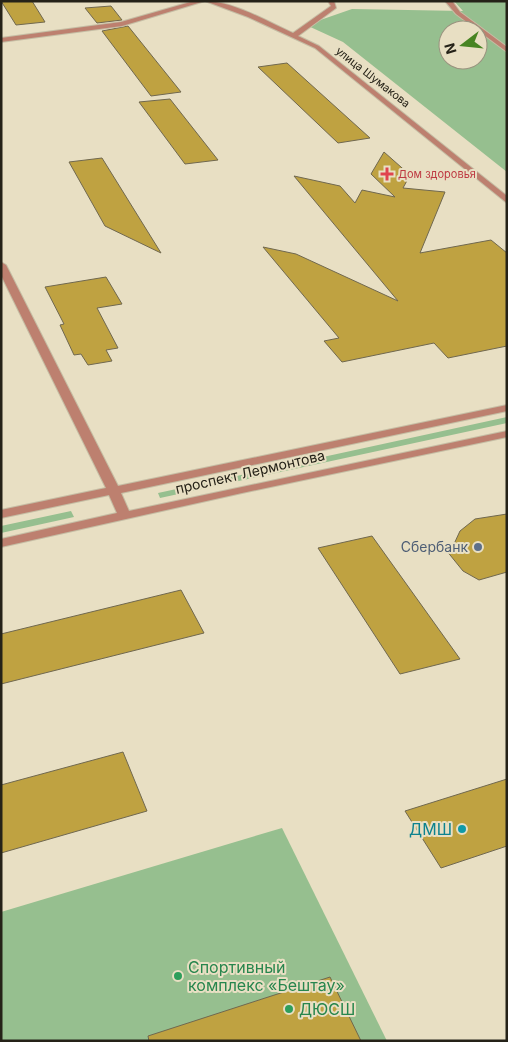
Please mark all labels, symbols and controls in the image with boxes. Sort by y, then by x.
north arrow [438,20,488,70]
text: N [440,41,460,56]
street label: улица Шумакова [333,44,413,110]
marker: Дом здоровья [380,167,394,181]
place label: Дом здоровья [398,167,476,181]
street label: проспект Лермонтова [174,446,326,497]
place label: Сбербанк [401,538,468,555]
marker: Сбербанк [472,541,484,553]
place label: ДМШ [409,819,452,839]
marker: ДМШ [456,823,468,835]
place label: Спортивный комплекс «Бештау» [188,957,345,995]
marker: Спортивный комплекс «Бештау» [172,970,184,982]
place label: ДЮСШ [299,999,355,1019]
marker: ДЮСШ [283,1003,295,1015]

